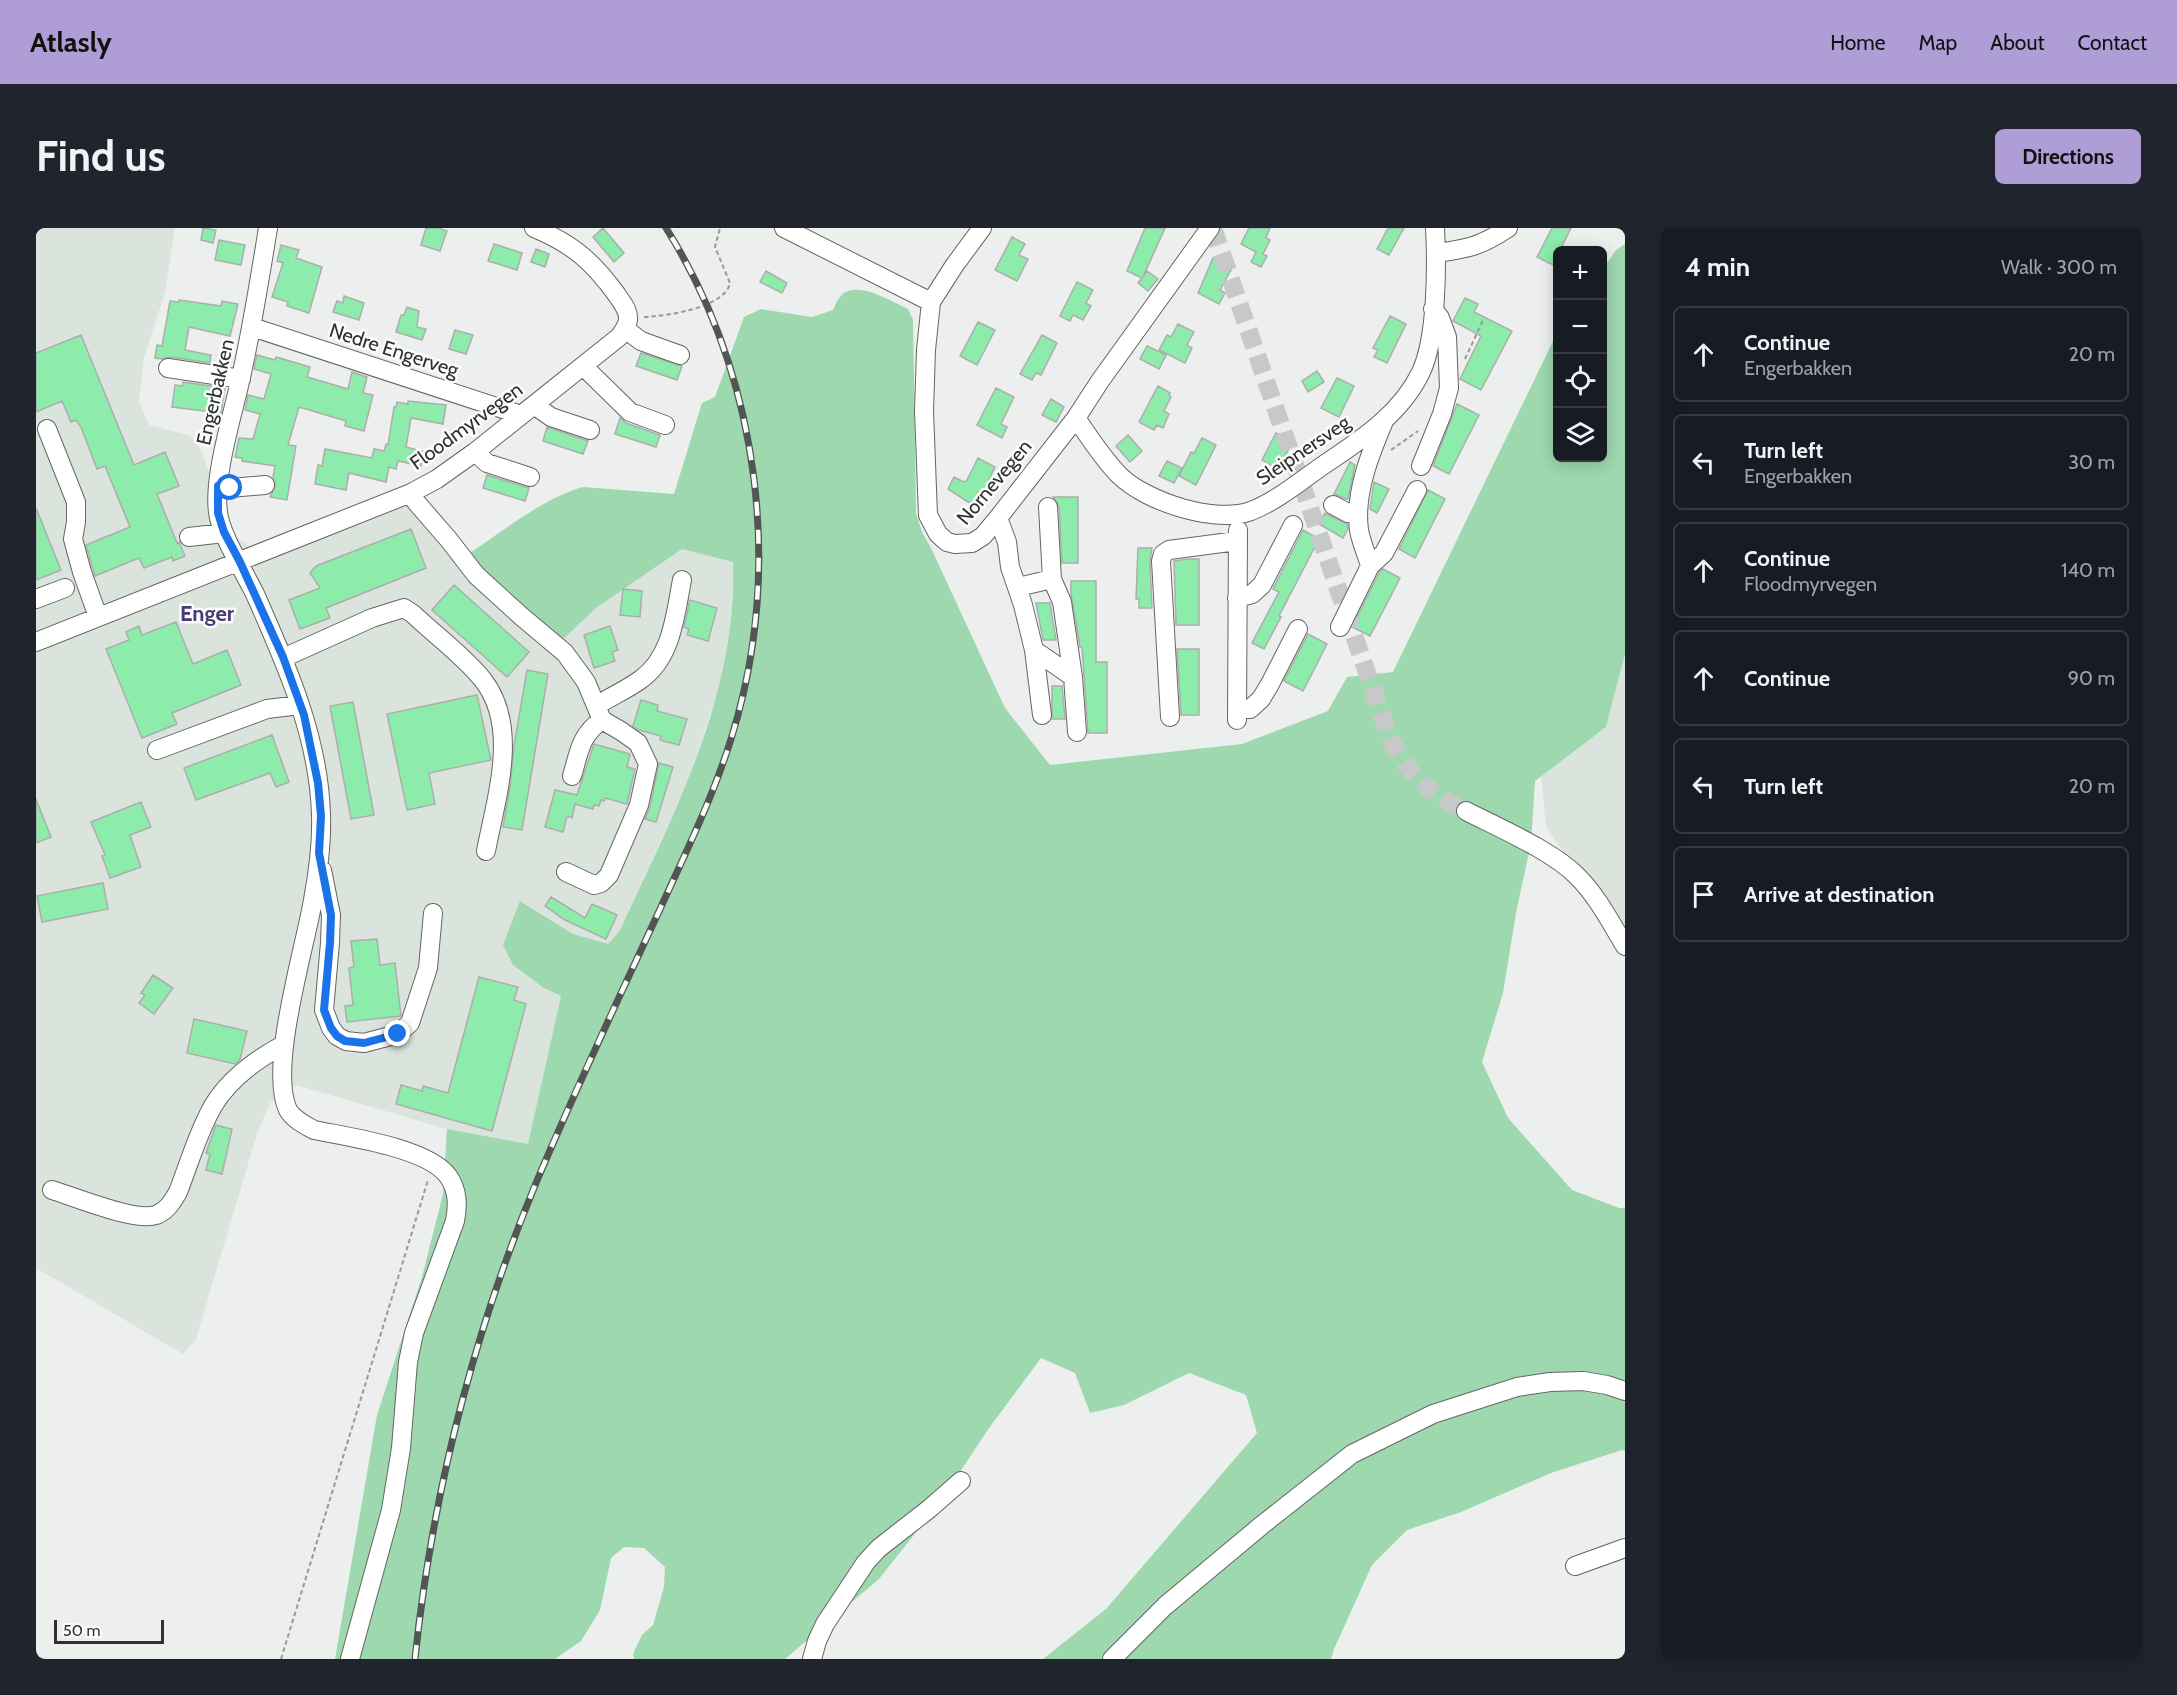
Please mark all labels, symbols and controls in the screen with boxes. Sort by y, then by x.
text: Atlasly [30,25,112,59]
text: Home [1830,30,1886,55]
text: Map [1919,30,1957,55]
text: About [1990,30,2044,55]
text: Contact [2077,30,2147,55]
button: Directions [1995,129,2141,184]
text: Find us [36,130,165,182]
map controls [1553,246,1607,462]
button: + [1553,246,1607,300]
text: 4 min [1685,251,1750,283]
text: Walk · 300 m [2001,255,2117,279]
button: − [1553,300,1607,354]
street label: Nedre Engerveg [326,318,463,382]
text: Continue [1744,329,1830,356]
street label: Engerbakken [191,337,239,447]
icon: ahead [1687,338,1720,371]
text: 20 m [2069,342,2115,366]
button: locate [1553,354,1607,408]
text: Engerbakken [1744,356,1852,380]
street label: Floodmyrvegen [405,377,527,475]
button: layers [1553,408,1607,462]
street label: Sleipnersveg [1252,409,1355,490]
street label: Nornevegen [951,435,1037,529]
text: Turn left [1744,437,1823,464]
icon: left [1687,446,1720,479]
text: 30 m [2068,450,2115,474]
text: Engerbakken [1744,464,1852,488]
route start [216,474,242,500]
text: Continue [1744,545,1830,572]
icon: ahead [1687,554,1720,587]
text: 140 m [2061,558,2115,582]
text: Floodmyrvegen [1744,572,1877,596]
district label: Enger [180,600,235,627]
icon: ahead [1687,662,1720,695]
text: Continue [1744,665,1830,692]
text: 90 m [2068,666,2115,690]
icon: left [1687,770,1720,803]
text: Turn left [1744,773,1823,800]
text: 20 m [2069,774,2115,798]
icon: arrive [1687,878,1720,911]
text: Arrive at destination [1744,881,1934,908]
route end [384,1020,410,1046]
scale bar [54,1617,164,1644]
text: 50 m [63,1621,100,1640]

